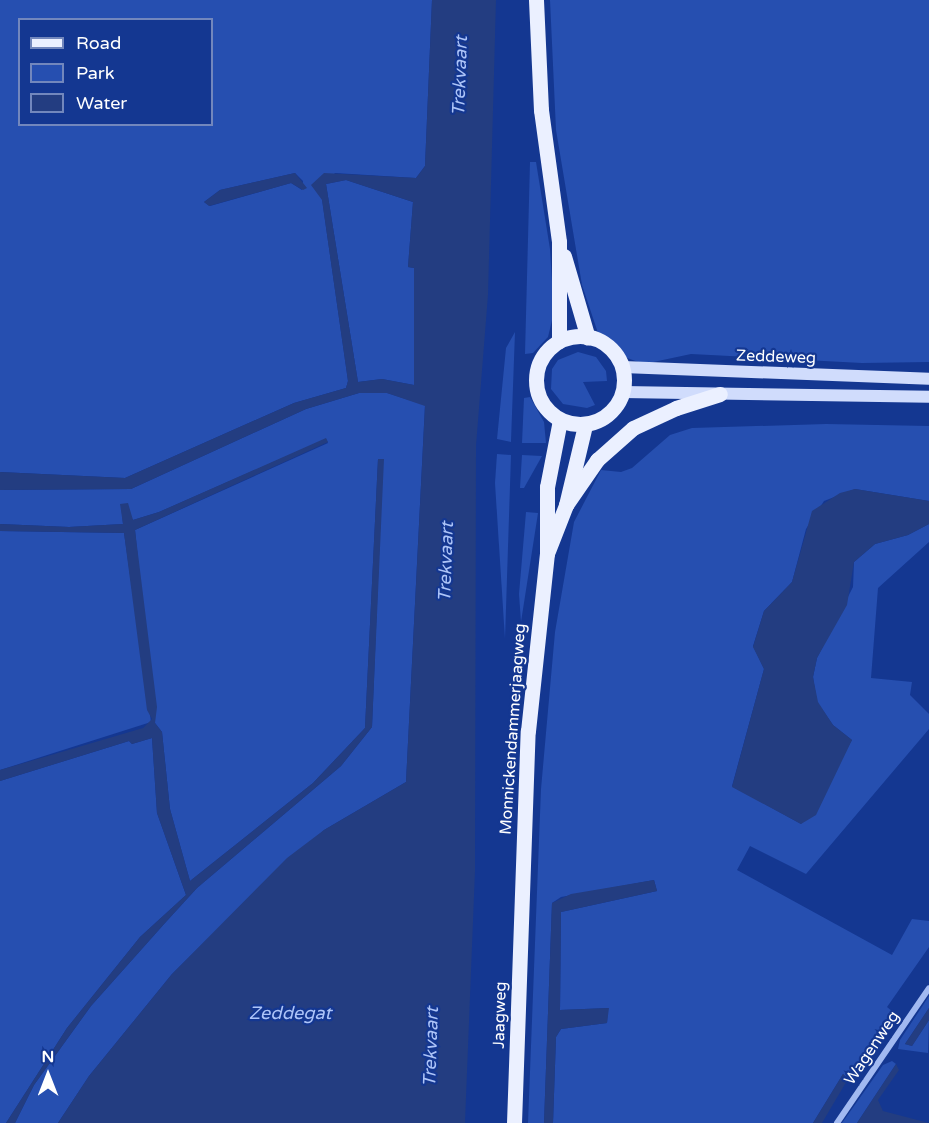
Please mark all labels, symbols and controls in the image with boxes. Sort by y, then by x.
legend [18,18,213,126]
text: Road [76,32,121,54]
water label: Trekvaart [448,36,472,116]
text: Park [76,62,114,84]
text: Water [76,92,127,114]
street label: Zeddeweg [736,346,816,368]
water label: Trekvaart [434,522,458,602]
street label: Monnickendammerjaagweg [496,623,530,835]
street label: Jaagweg [489,981,511,1049]
water label: Zeddegat [249,1002,331,1024]
water label: Trekvaart [419,1007,443,1087]
street label: Wagenweg [840,1007,904,1089]
north arrow [18,1045,78,1105]
text: N [42,1047,54,1067]

